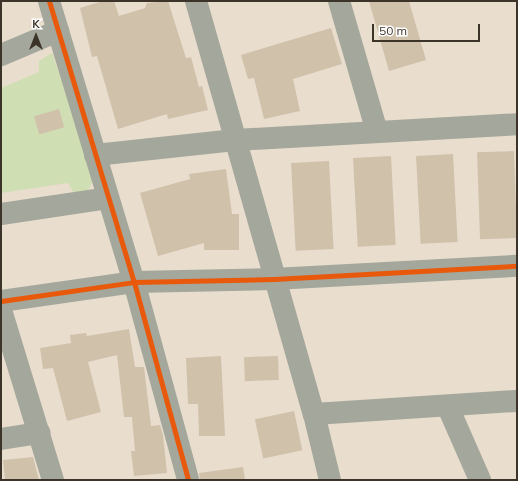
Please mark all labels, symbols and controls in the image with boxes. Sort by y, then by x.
north arrow [16,16,56,56]
scale bar [374,16,482,42]
text: K [32,17,40,31]
text: 50 m [379,23,407,38]

